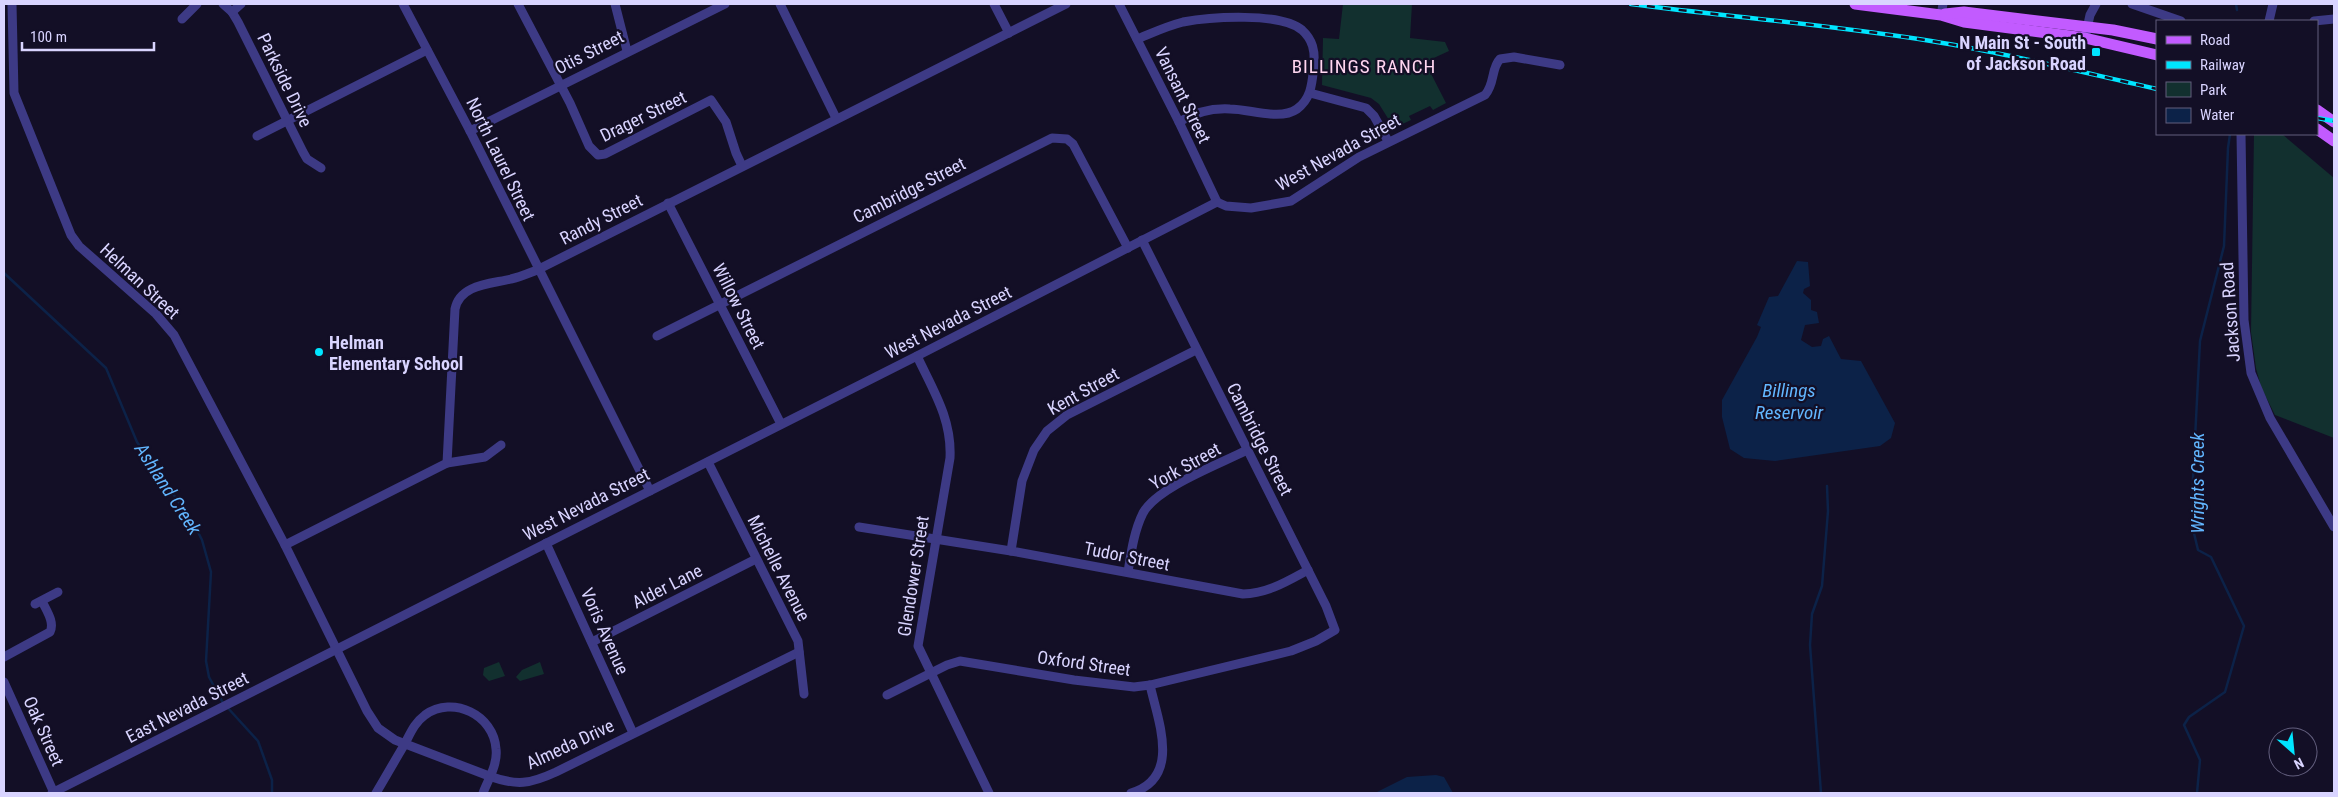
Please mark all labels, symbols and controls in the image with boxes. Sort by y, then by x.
scale bar [22,20,155,52]
legend [2156,20,2318,135]
street label: Otis Street [551,26,627,78]
text: 100 m [30,28,67,46]
street label: Parkside Drive [253,30,317,130]
text: Road [2200,31,2230,49]
place label: N Main St - South of Jackson Road [1959,32,2086,74]
street label: Vansant Street [1151,44,1215,146]
marker: N Main St - South of Jackson Road [2090,46,2102,58]
district label: BILLINGS RANCH [1292,55,1436,78]
text: Railway [2200,56,2245,74]
text: Park [2200,81,2227,99]
street label: Drager Street [597,86,689,146]
street label: North Laurel Street [462,94,540,224]
text: Water [2200,106,2235,124]
street label: West Nevada Street [1272,109,1404,195]
street label: Cambridge Street [849,153,969,227]
street label: Randy Street [556,189,646,249]
street label: Helman Street [96,239,184,323]
street label: Willow Street [708,260,770,352]
street label: Jackson Road [2216,261,2244,363]
street label: West Nevada Street [881,281,1015,363]
place label: Helman Elementary School [329,332,463,374]
marker: Helman Elementary School [313,346,325,358]
street label: Kent Street [1044,363,1122,419]
street label: Cambridge Street [1223,379,1297,499]
water label: Billings Reservoir [1755,379,1823,424]
water label: Wrights Creek [2186,432,2209,534]
water label: Ashland Creek [129,438,207,540]
street label: York Street [1146,438,1224,494]
street label: West Nevada Street [519,463,653,545]
street label: Michelle Avenue [743,512,815,624]
street label: Glendower Street [893,514,933,638]
street label: Tudor Street [1082,537,1172,575]
street label: Alder Lane [628,559,706,613]
street label: Voris Avenue [577,584,633,678]
street label: Oxford Street [1036,646,1132,680]
street label: East Nevada Street [122,667,252,747]
street label: Oak Street [19,693,69,769]
street label: Almeda Drive [523,715,617,773]
north arrow [2268,727,2318,777]
text: N [2291,755,2306,773]

